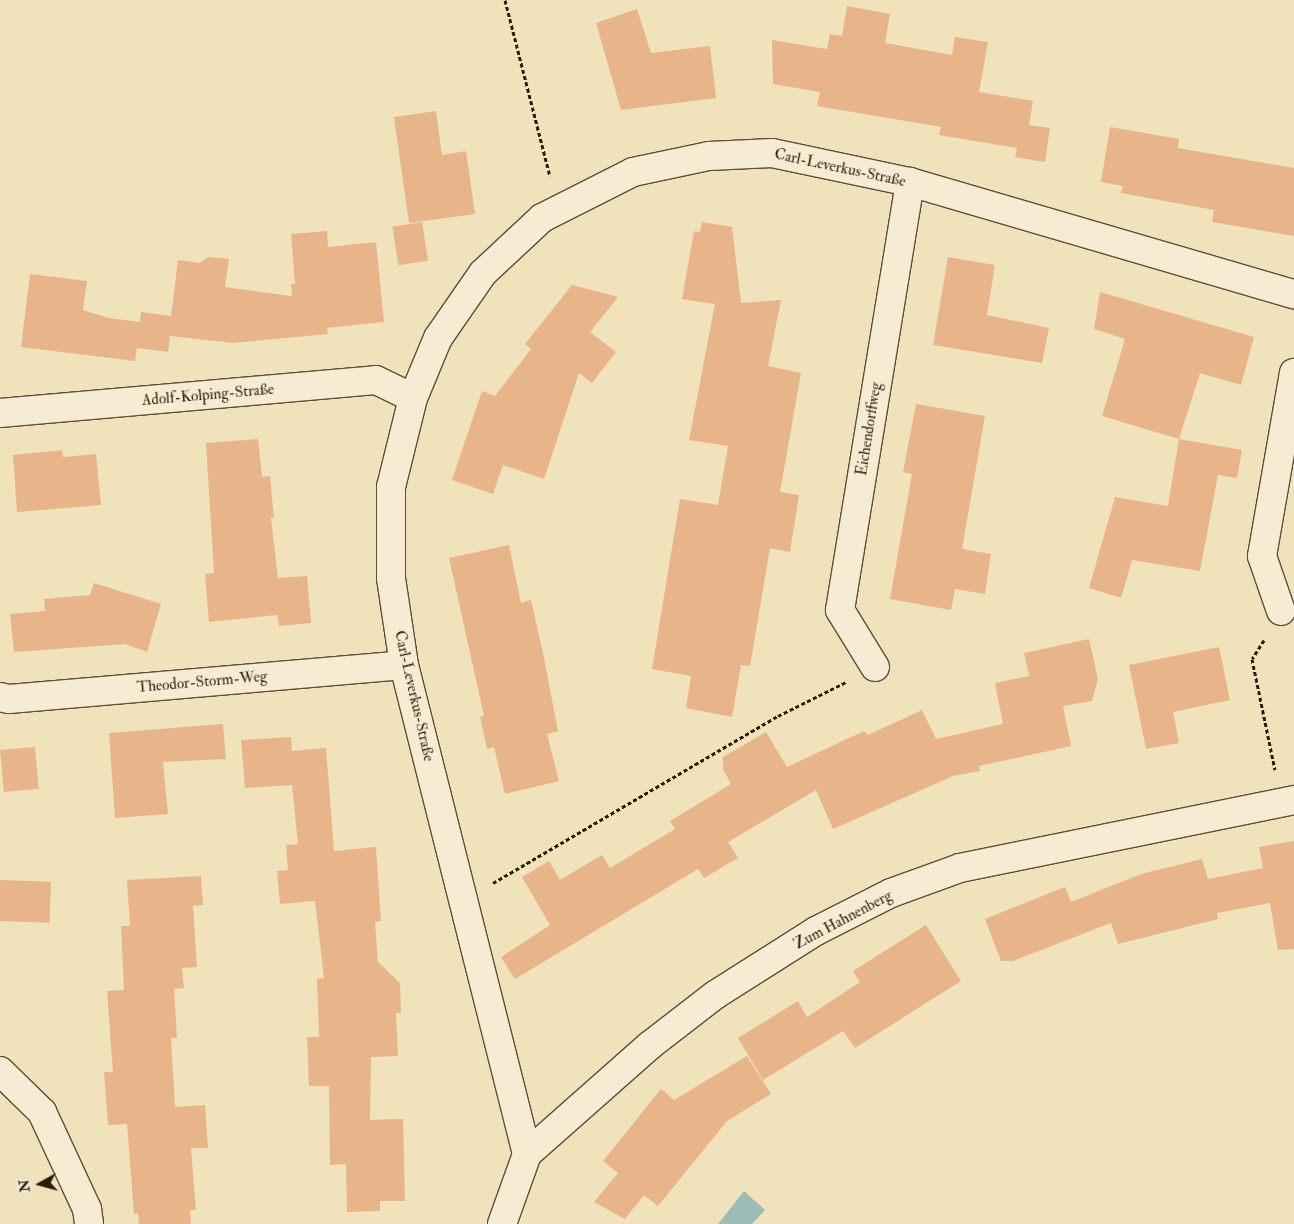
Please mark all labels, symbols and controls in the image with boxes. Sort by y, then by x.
street label: Carl-Leverkus-Straße [773,145,907,191]
street label: Adolf-Kolping-Straße [141,380,275,410]
street label: Eichendorffweg [853,381,885,477]
street label: Carl-Leverkus-Straße [390,629,438,763]
street label: Theodor-Storm-Weg [136,667,268,697]
street label: Zum Hahnenberg [791,887,895,953]
north arrow [15,1159,65,1209]
text: N [15,1179,34,1193]

